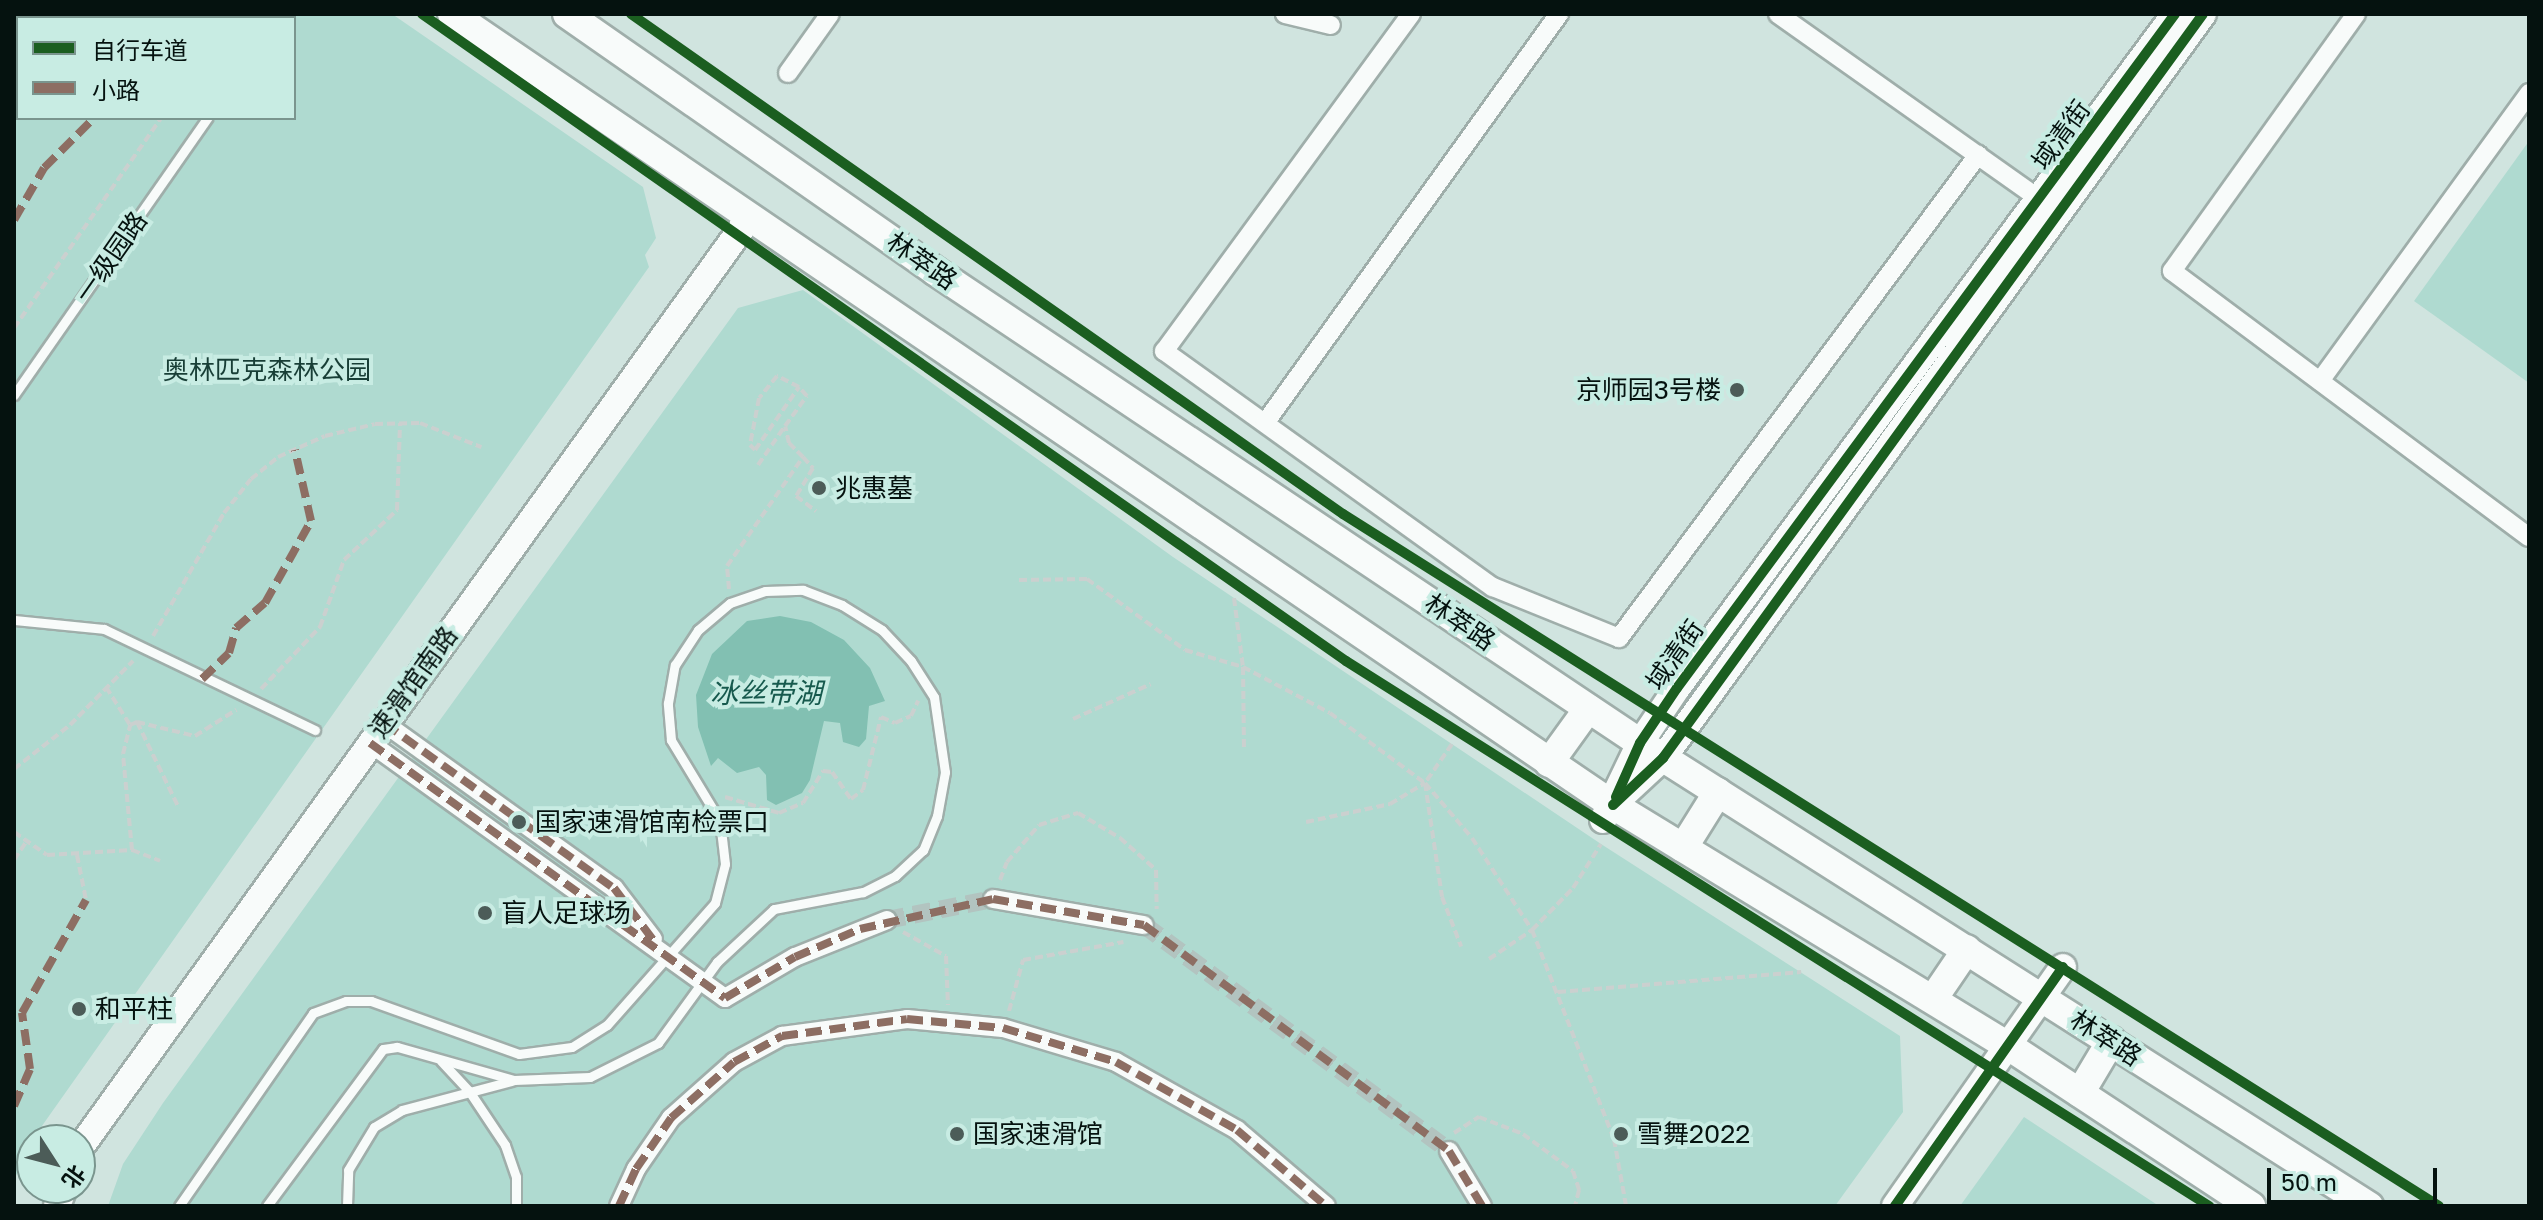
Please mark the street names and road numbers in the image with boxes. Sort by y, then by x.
street label: 域清街 [2025,94,2097,176]
street label: 一级园路 [68,205,154,309]
street label: 林萃路 [881,226,963,296]
street label: 林萃路 [1419,587,1501,657]
street label: 域清街 [1640,614,1710,696]
street label: 速滑馆南路 [362,620,464,744]
street label: 林萃路 [2065,1004,2147,1072]

